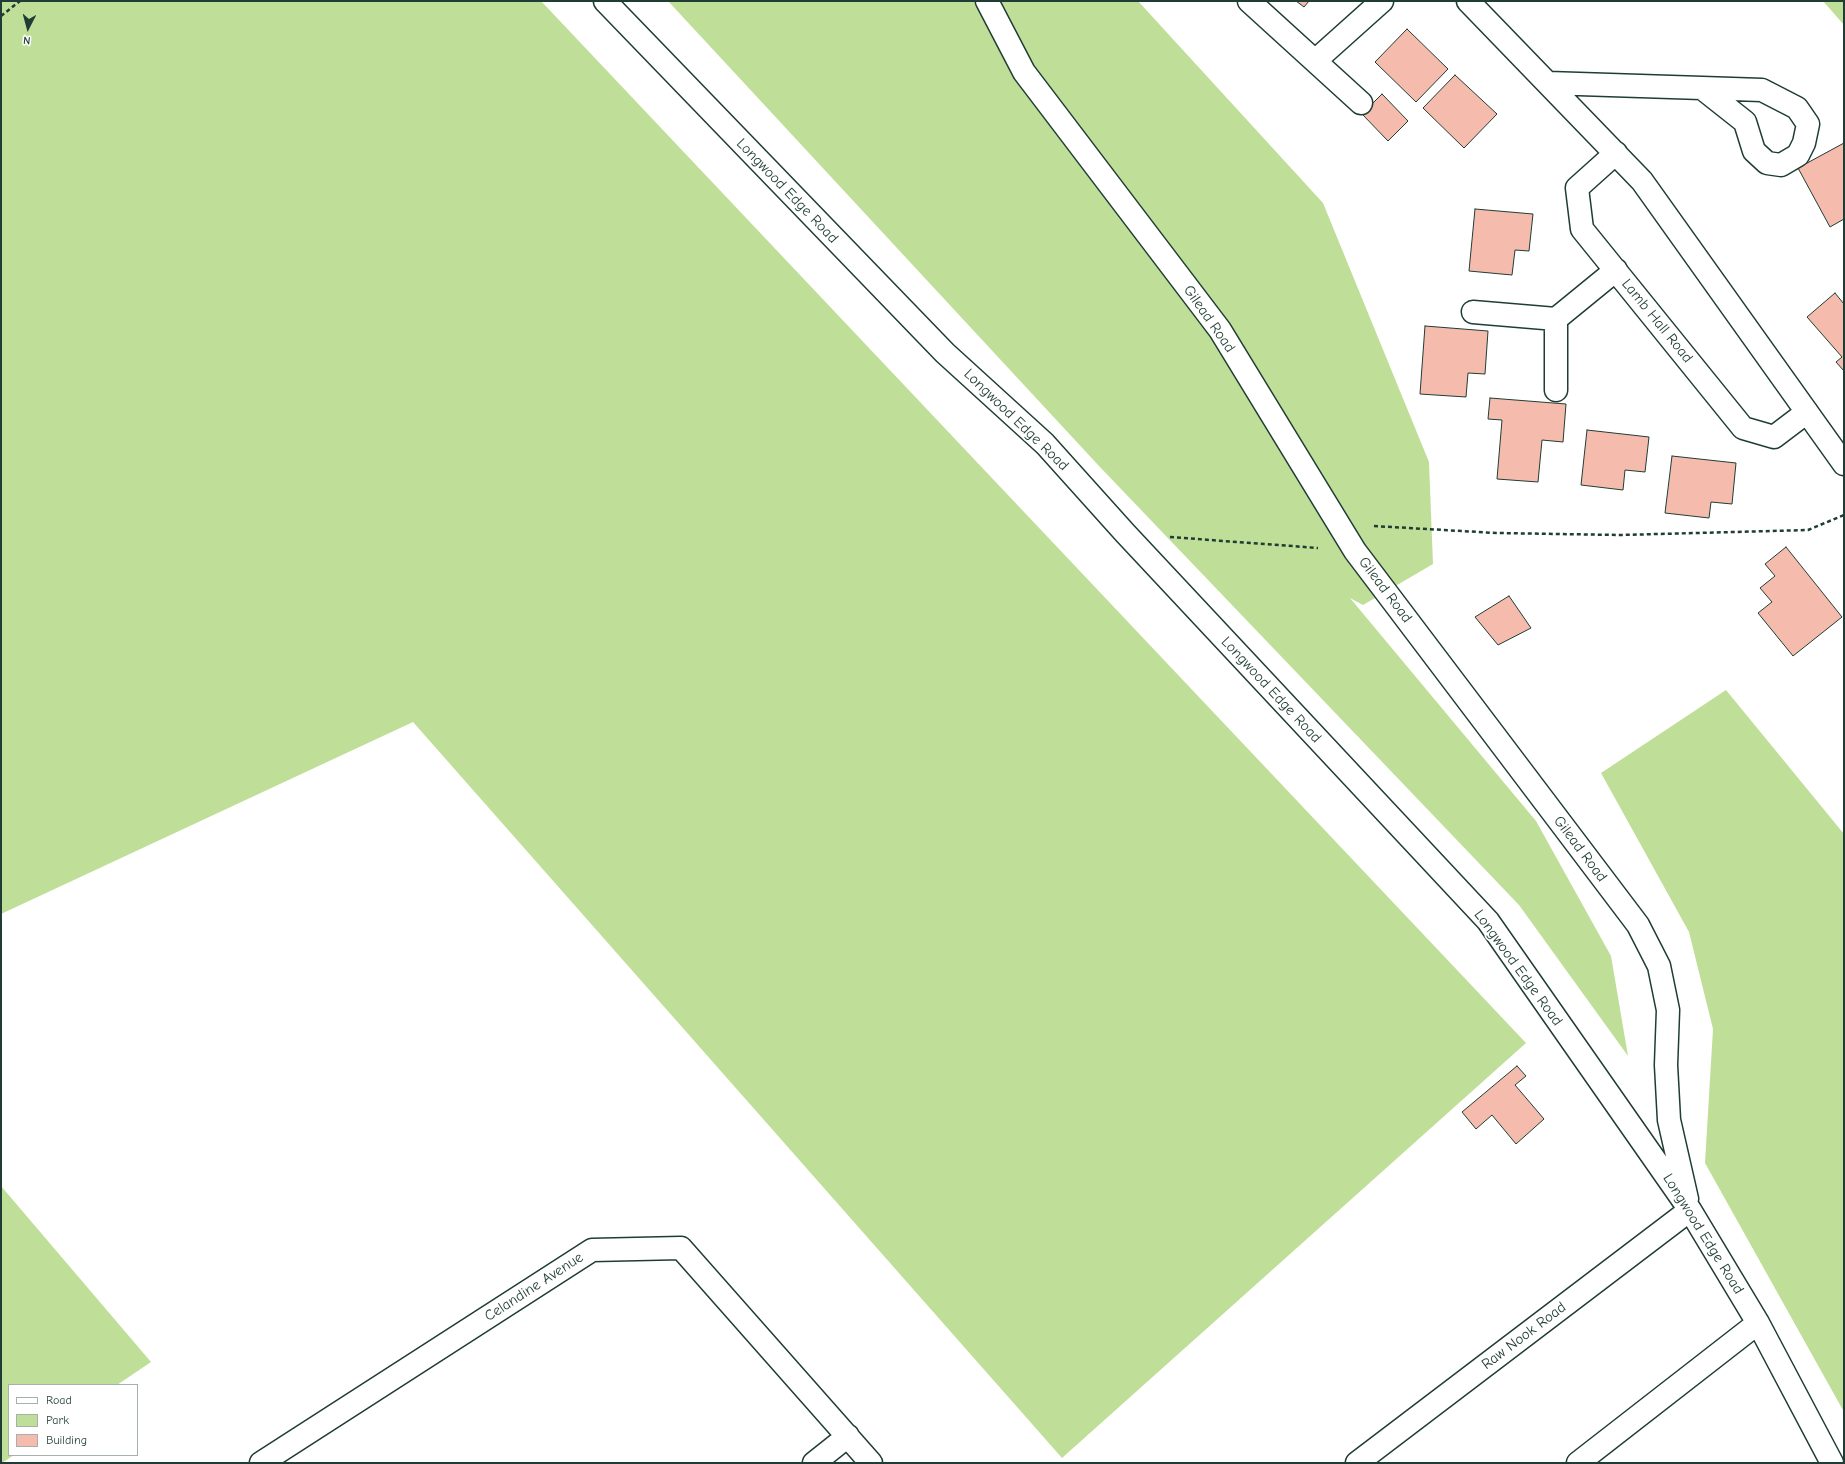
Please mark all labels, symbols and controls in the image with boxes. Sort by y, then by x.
north arrow [8,8,48,48]
text: N [22,34,31,47]
street label: Longwood Edge Road [732,135,842,247]
street label: Lamb Hall Road [1618,275,1696,367]
street label: Gilead Road [1179,282,1239,356]
street label: Longwood Edge Road [960,365,1072,475]
street label: Gilead Road [1354,553,1416,627]
street label: Longwood Edge Road [1217,633,1325,747]
street label: Gilead Road [1549,812,1611,886]
street label: Longwood Edge Road [1470,907,1566,1029]
street label: Longwood Edge Road [1659,1170,1747,1298]
street label: Celandine Avenue [481,1248,587,1326]
street label: Raw Nook Road [1478,1298,1570,1374]
legend [8,1384,138,1456]
text: Road [46,1393,72,1407]
text: Park [46,1413,69,1427]
text: Building [46,1433,87,1447]

